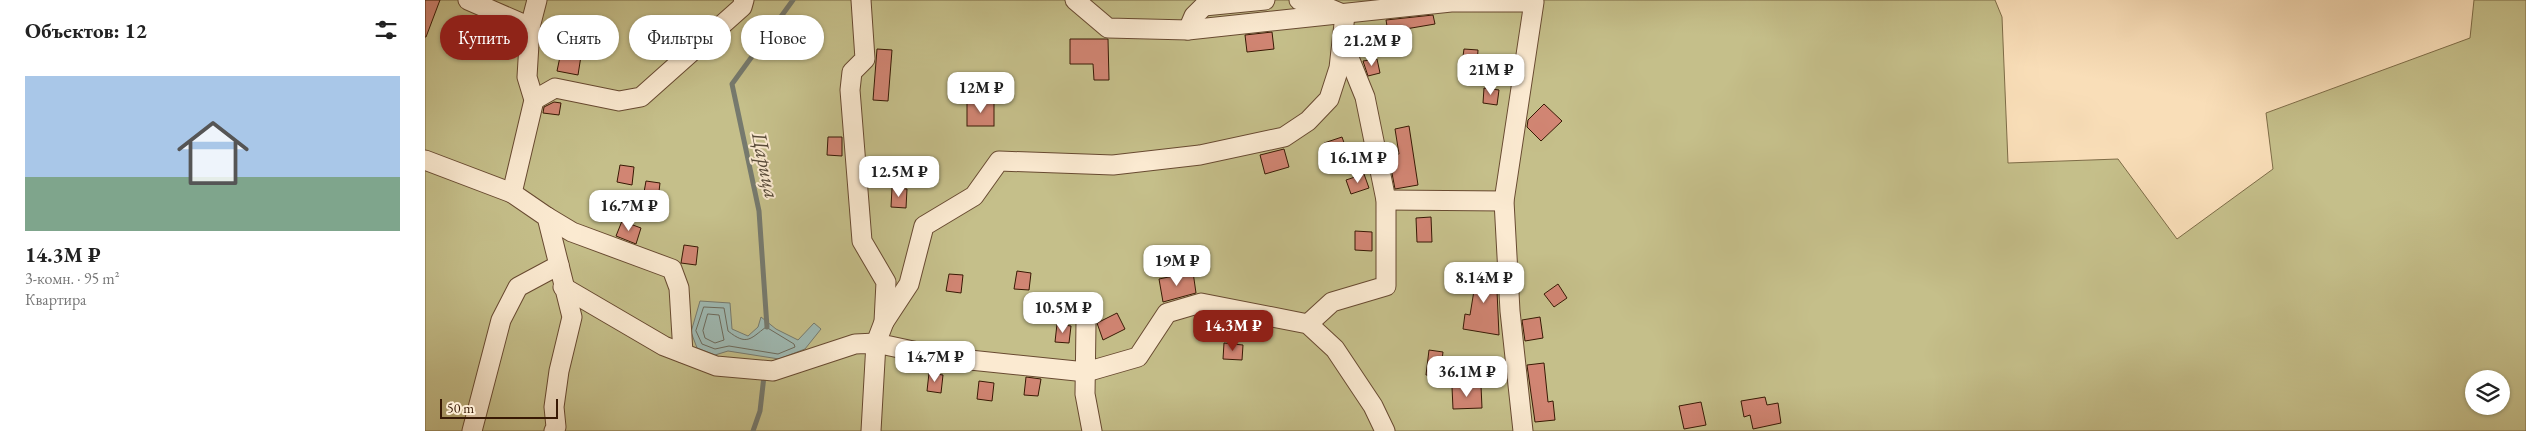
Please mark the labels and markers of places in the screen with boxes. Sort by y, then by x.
pin: 21.2M ₽ [1326,24,1418,67]
pin: 21M ₽ [1456,54,1526,96]
pin: 12M ₽ [946,72,1016,114]
pin: 16.1M ₽ [1312,142,1404,184]
pin: 12.5M ₽ [853,156,945,198]
pin: 16.7M ₽ [583,190,675,232]
pin: 19M ₽ [1142,244,1212,287]
pin: 8.14M ₽ [1438,262,1530,304]
pin: 10.5M ₽ [1017,292,1109,334]
pin: 14.3M ₽ [1187,310,1279,352]
pin: 14.7M ₽ [889,340,981,383]
pin: 36.1M ₽ [1421,356,1513,398]

